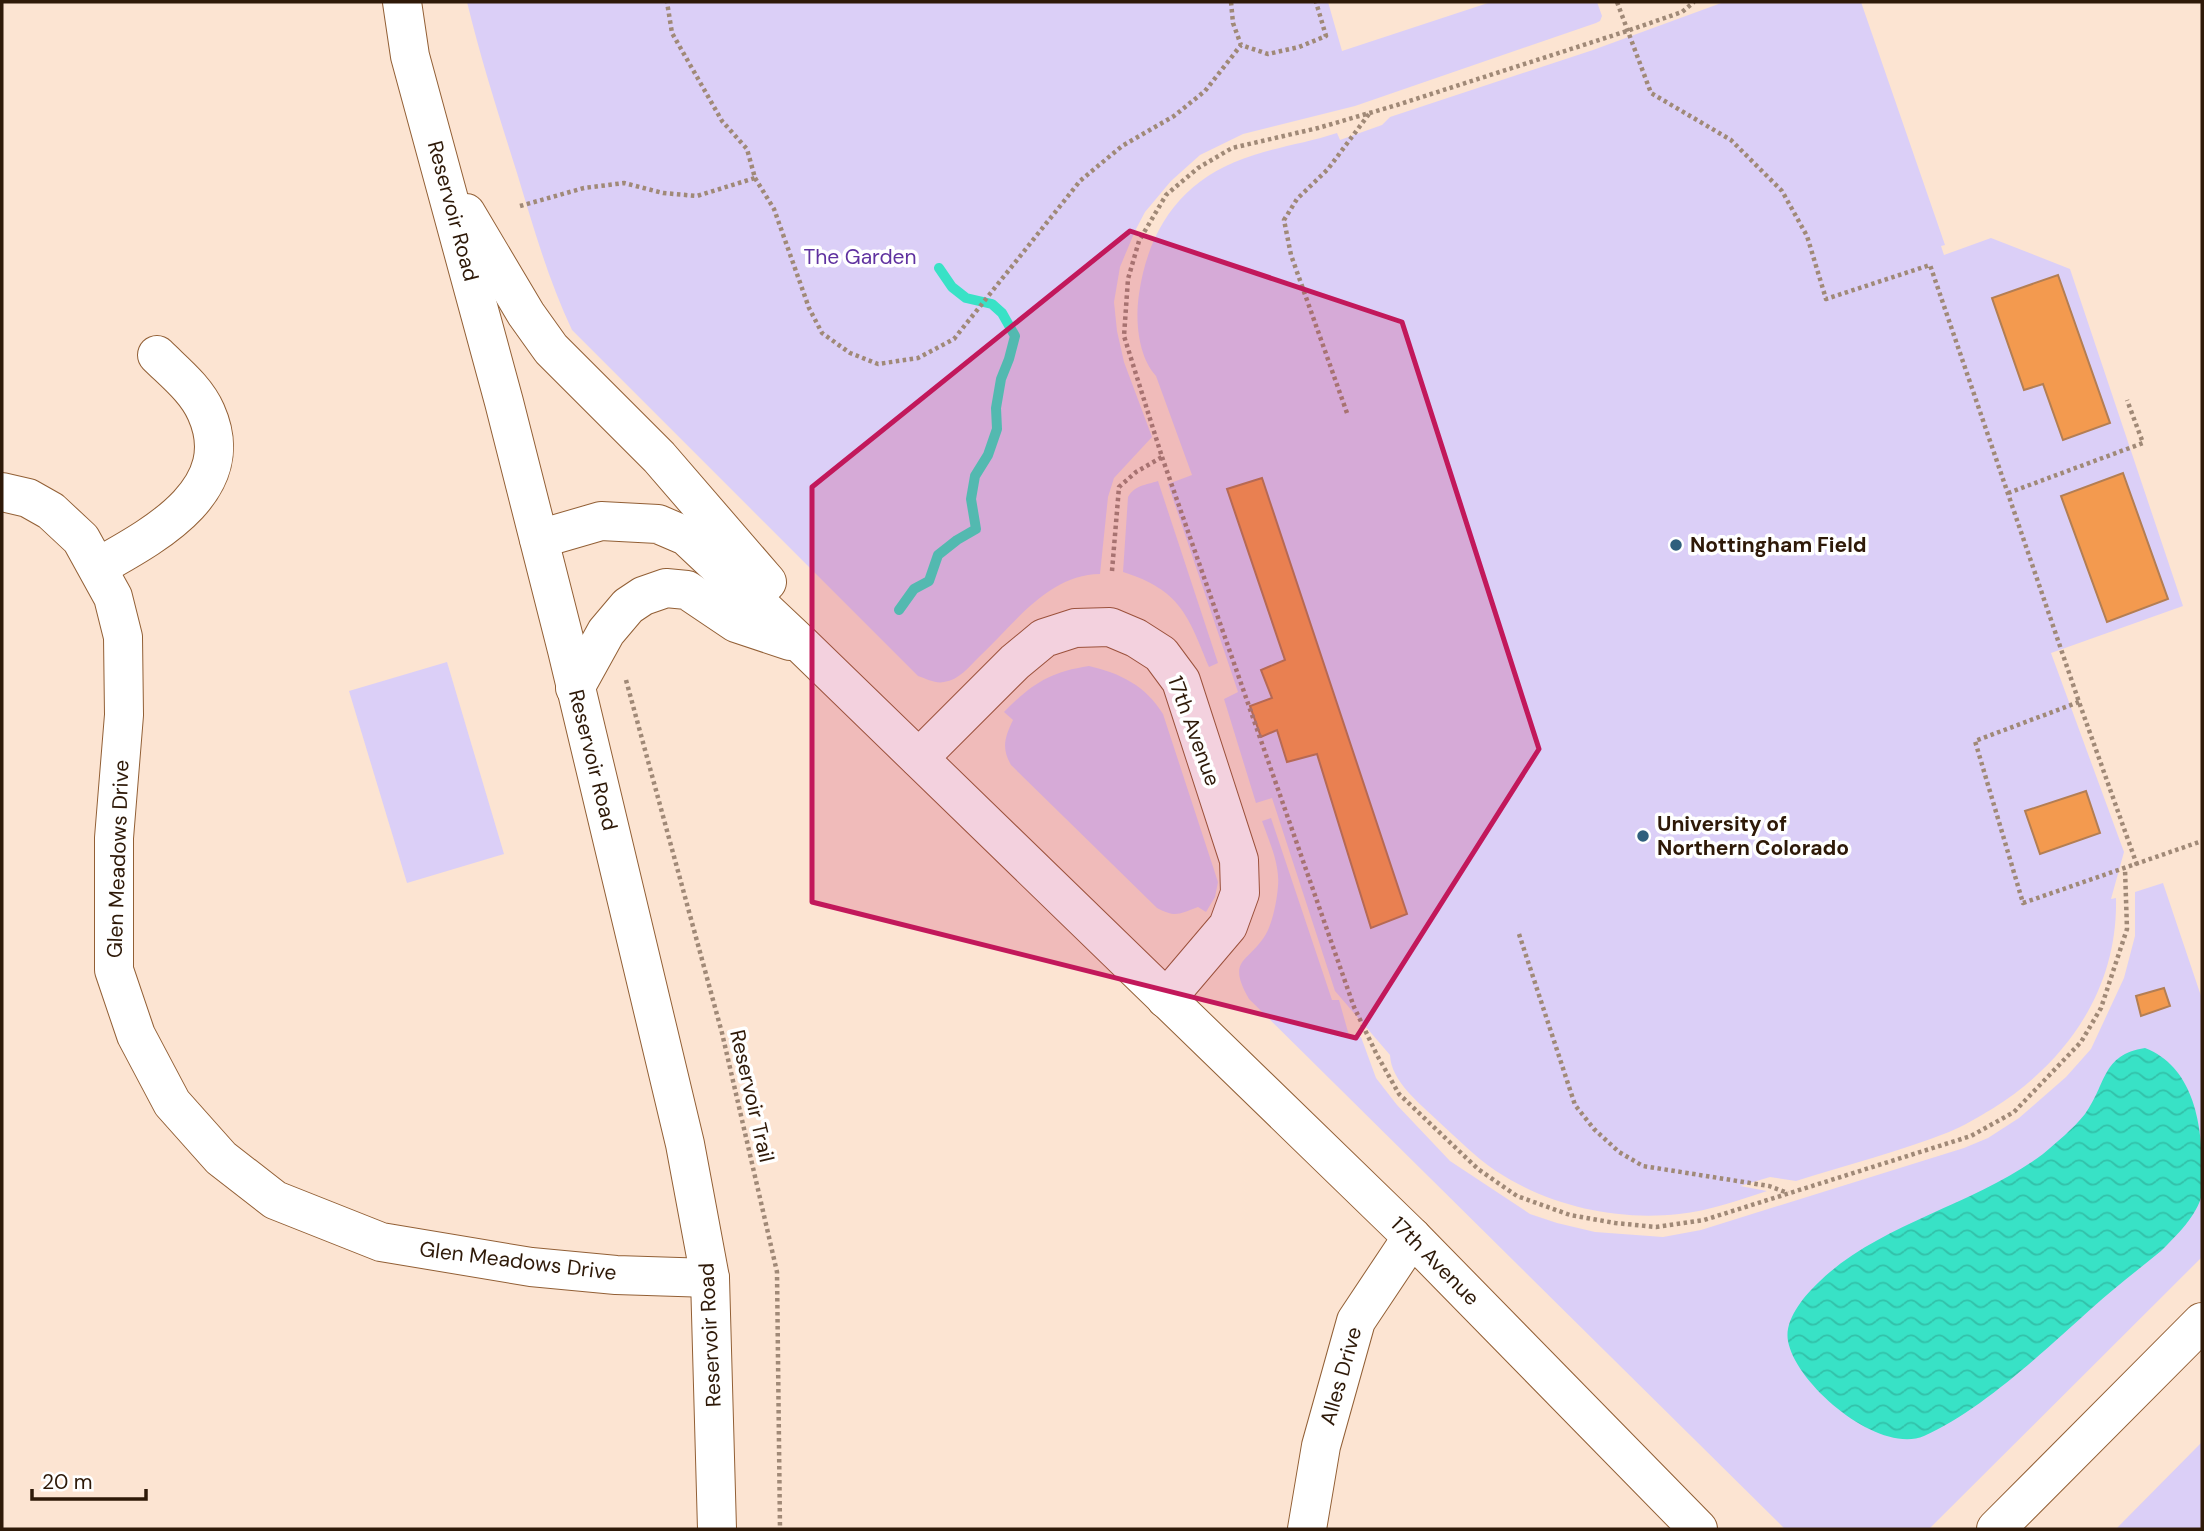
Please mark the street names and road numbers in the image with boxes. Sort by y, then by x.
street label: Reservoir Road [421,138,485,284]
street label: 17th Avenue [1161,672,1227,790]
street label: Reservoir Road [562,687,624,833]
street label: Glen Meadows Drive [101,759,135,959]
street label: Reservoir Trail [723,1027,781,1165]
street label: 17th Avenue [1384,1210,1486,1312]
street label: Glen Meadows Drive [418,1235,618,1287]
street label: Reservoir Road [692,1262,728,1408]
street label: Alles Drive [1314,1323,1368,1428]

